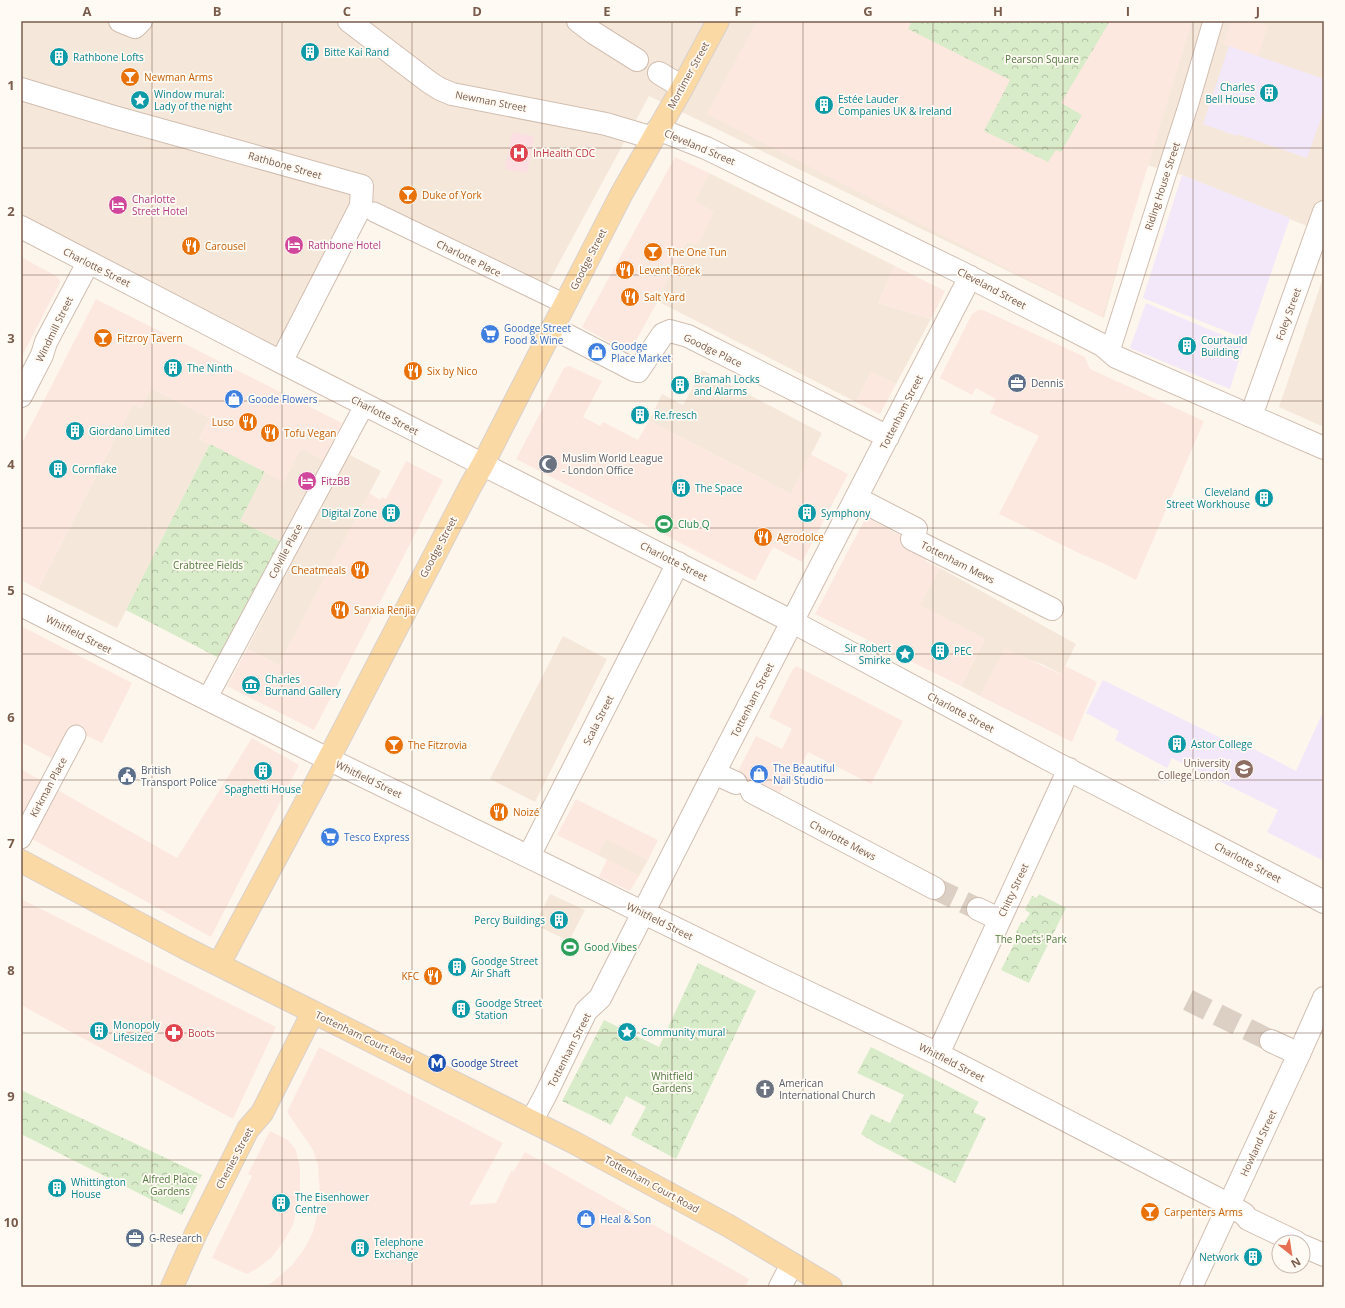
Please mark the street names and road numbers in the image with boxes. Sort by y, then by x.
street label: Mortimer Street [664,39,712,111]
street label: Newman Street [454,87,528,115]
street label: Cleveland Street [662,126,738,168]
street label: Riding House Street [1141,140,1183,232]
street label: Rathbone Street [247,148,324,182]
street label: Goodge Street [567,226,610,292]
street label: Charlotte Place [434,236,504,280]
street label: Charlotte Street [61,244,133,290]
street label: Cleveland Street [955,264,1029,312]
street label: Foley Street [1272,285,1304,342]
street label: Windmill Street [32,293,76,364]
street label: Goodge Place [681,330,745,370]
street label: Tottenham Street [876,372,926,452]
street label: Charlotte Street [349,392,421,438]
street label: Goodge Street [416,514,460,580]
street label: Colville Place [265,521,305,581]
street label: Tottenham Mews [919,537,997,587]
street label: Charlotte Street [638,538,710,584]
street label: Whitfield Street [44,611,115,657]
street label: Tottenham Street [727,660,777,740]
street label: Charlotte Street [925,688,997,736]
street label: Scala Street [579,692,617,747]
street label: Kirkman Place [26,754,70,819]
street label: Whitfield Street [334,757,405,801]
street label: Charlotte Mews [807,817,879,863]
street label: Charlotte Street [1212,838,1284,886]
street label: Chitty Street [994,861,1032,919]
street label: Whitfield Street [625,899,696,943]
street label: Tottenham Court Road [313,1007,415,1067]
street label: Tottenham Street [544,1010,594,1090]
street label: Whitfield Street [917,1039,988,1085]
street label: Howland Street [1236,1107,1280,1179]
street label: Chenies Street [212,1124,256,1191]
street label: Tottenham Court Road [602,1152,702,1216]

